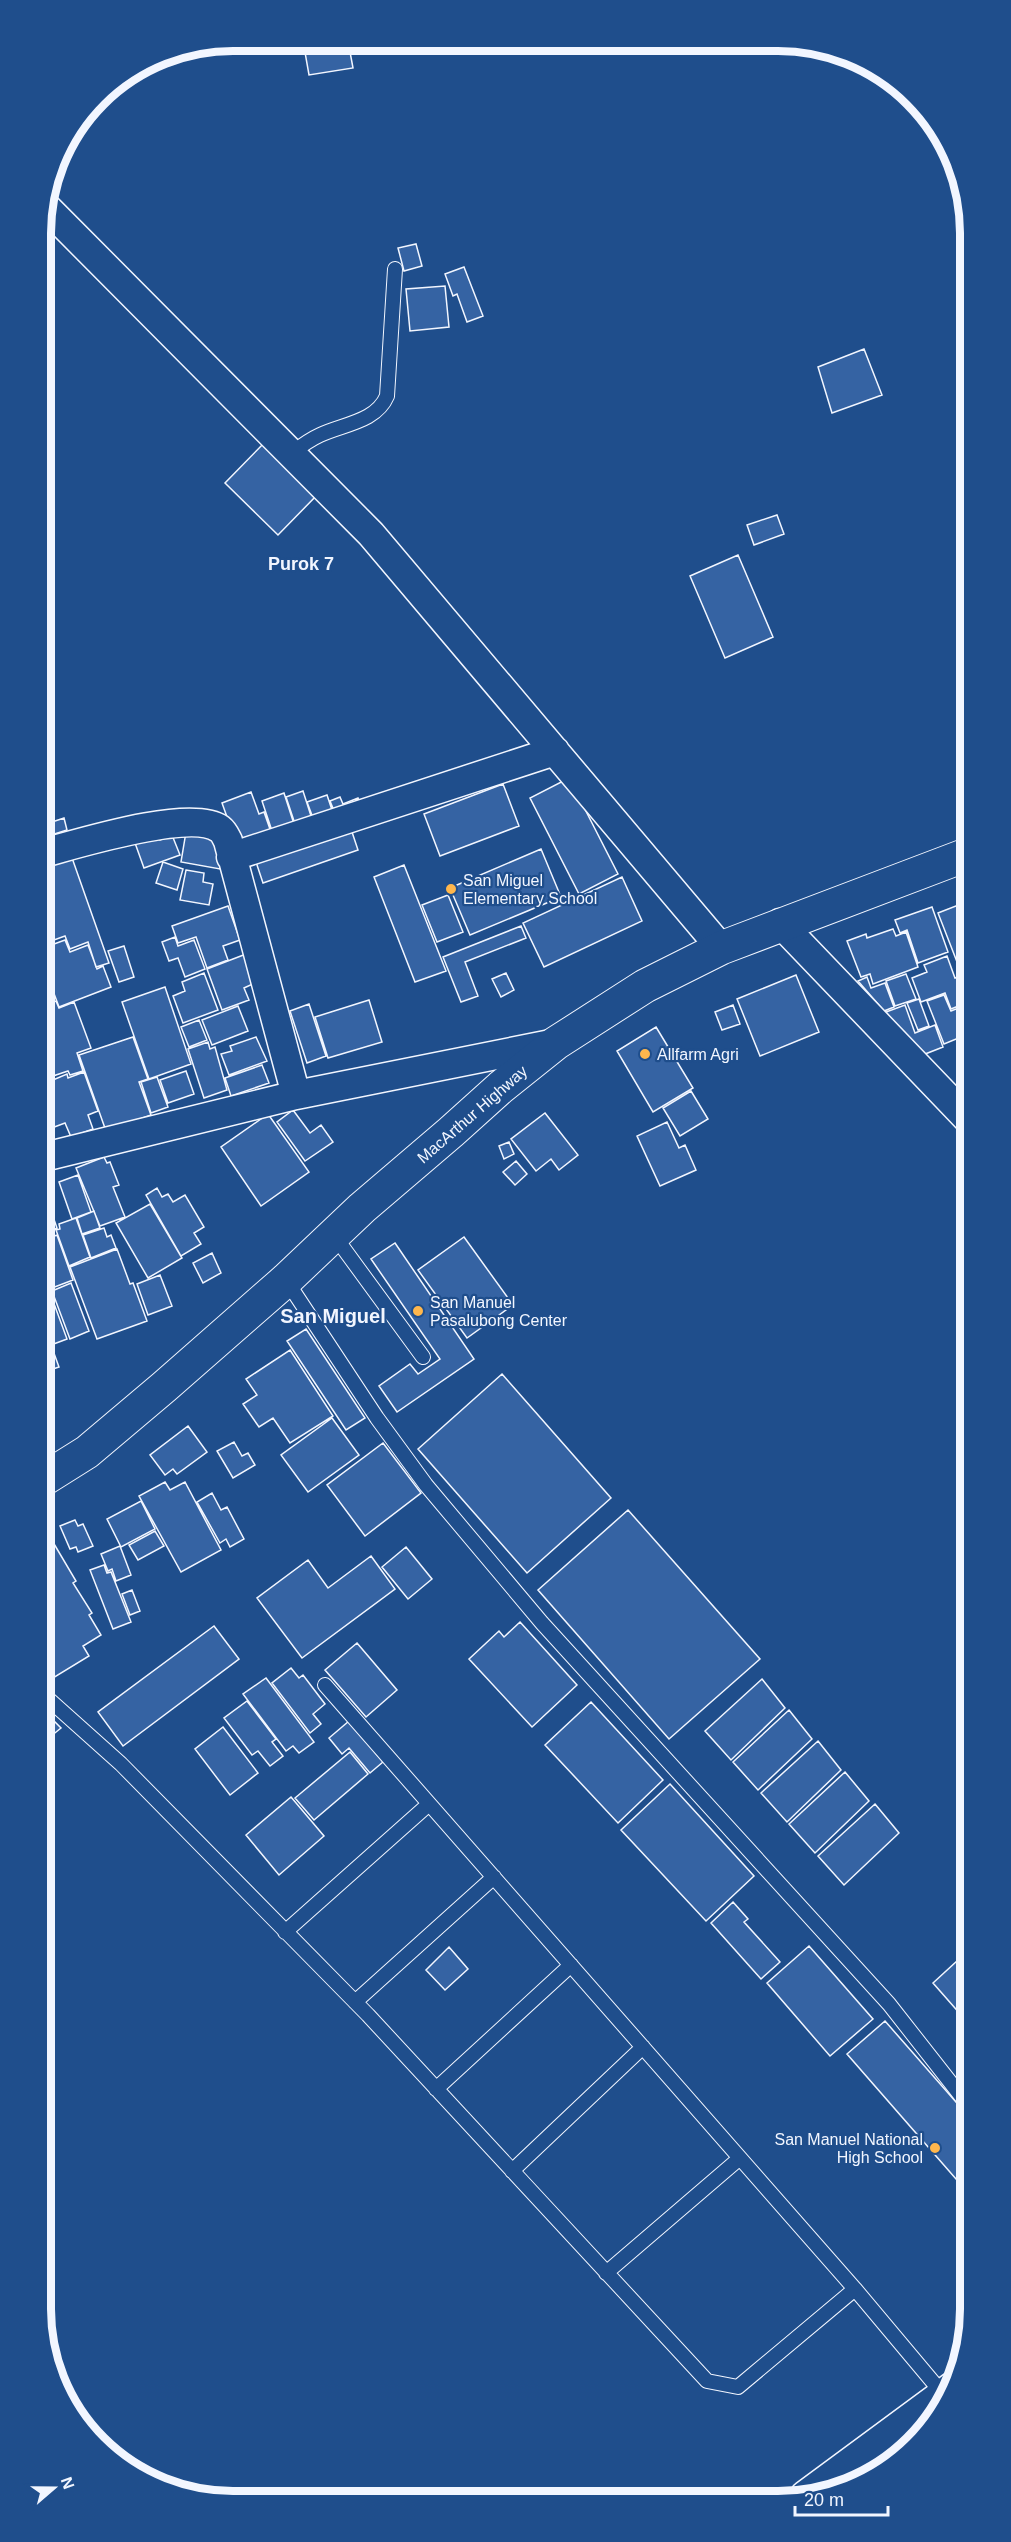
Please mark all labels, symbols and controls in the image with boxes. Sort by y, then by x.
district label: Purok 7 [268,554,334,574]
place label: San Miguel Elementary School [463,872,597,907]
marker: San Miguel Elementary School [444,882,458,896]
place label: Allfarm Agri [657,1046,739,1063]
marker: Allfarm Agri [638,1047,652,1061]
street label: MacArthur Highway [414,1062,531,1167]
place label: San Manuel Pasalubong Center [430,1294,568,1329]
marker: San Manuel Pasalubong Center [411,1304,425,1318]
district label: San Miguel [280,1305,386,1327]
place label: San Manuel National High School [774,2131,923,2166]
marker: San Manuel National High School [928,2141,942,2155]
north arrow [24,2458,84,2518]
text: N [58,2475,78,2491]
scale bar [795,2479,888,2517]
text: 20 m [804,2490,844,2510]

